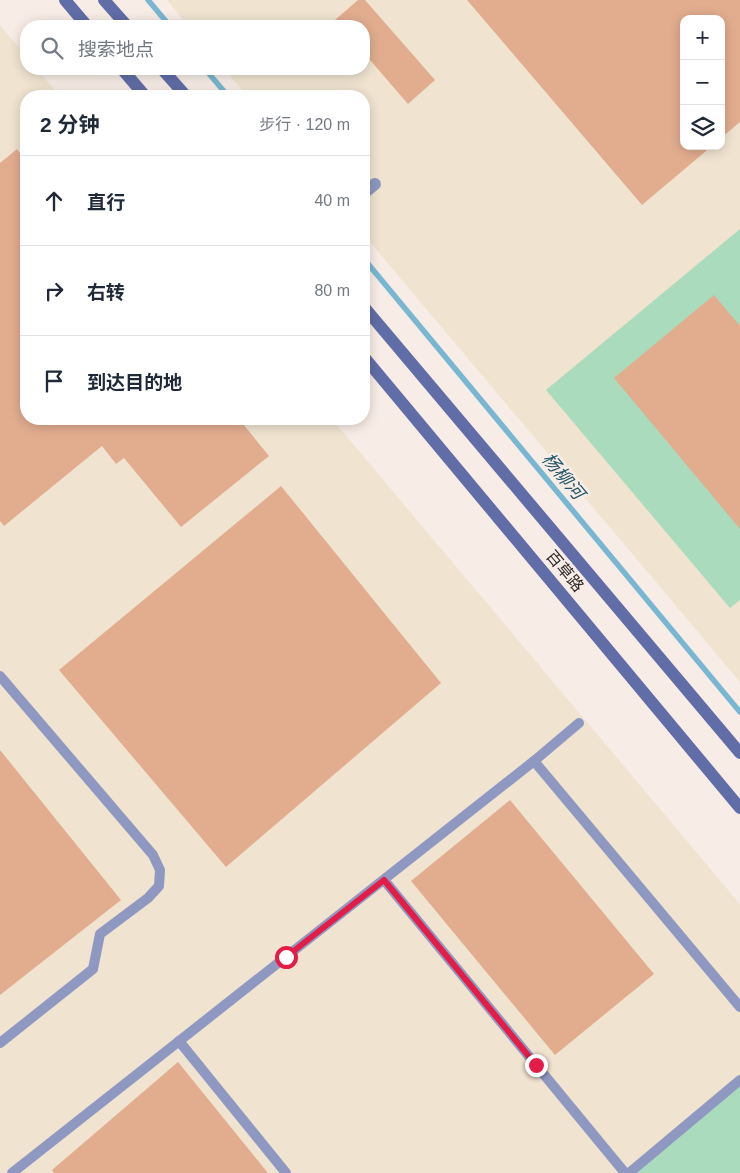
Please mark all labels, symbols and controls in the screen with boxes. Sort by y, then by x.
map controls [680,15,725,150]
button: + [680,15,725,60]
search box [20,20,370,75]
icon: search [38,34,66,62]
text: 搜索地点 [78,39,154,60]
button: − [680,60,725,105]
button: layers [680,105,725,150]
text: 2 分钟 [40,113,100,136]
text: 步行 · 120 m [259,116,350,133]
icon: ahead [40,187,68,215]
text: 直行 [87,192,125,213]
text: 40 m [314,192,350,209]
icon: right [40,277,68,305]
text: 右转 [87,282,125,303]
text: 80 m [314,282,350,299]
icon: arrive [40,367,68,395]
text: 到达目的地 [87,372,182,393]
water label: 杨柳河 [538,449,590,505]
street label: 百草路 [543,547,587,595]
route start [275,946,298,969]
route end [525,1054,548,1077]

